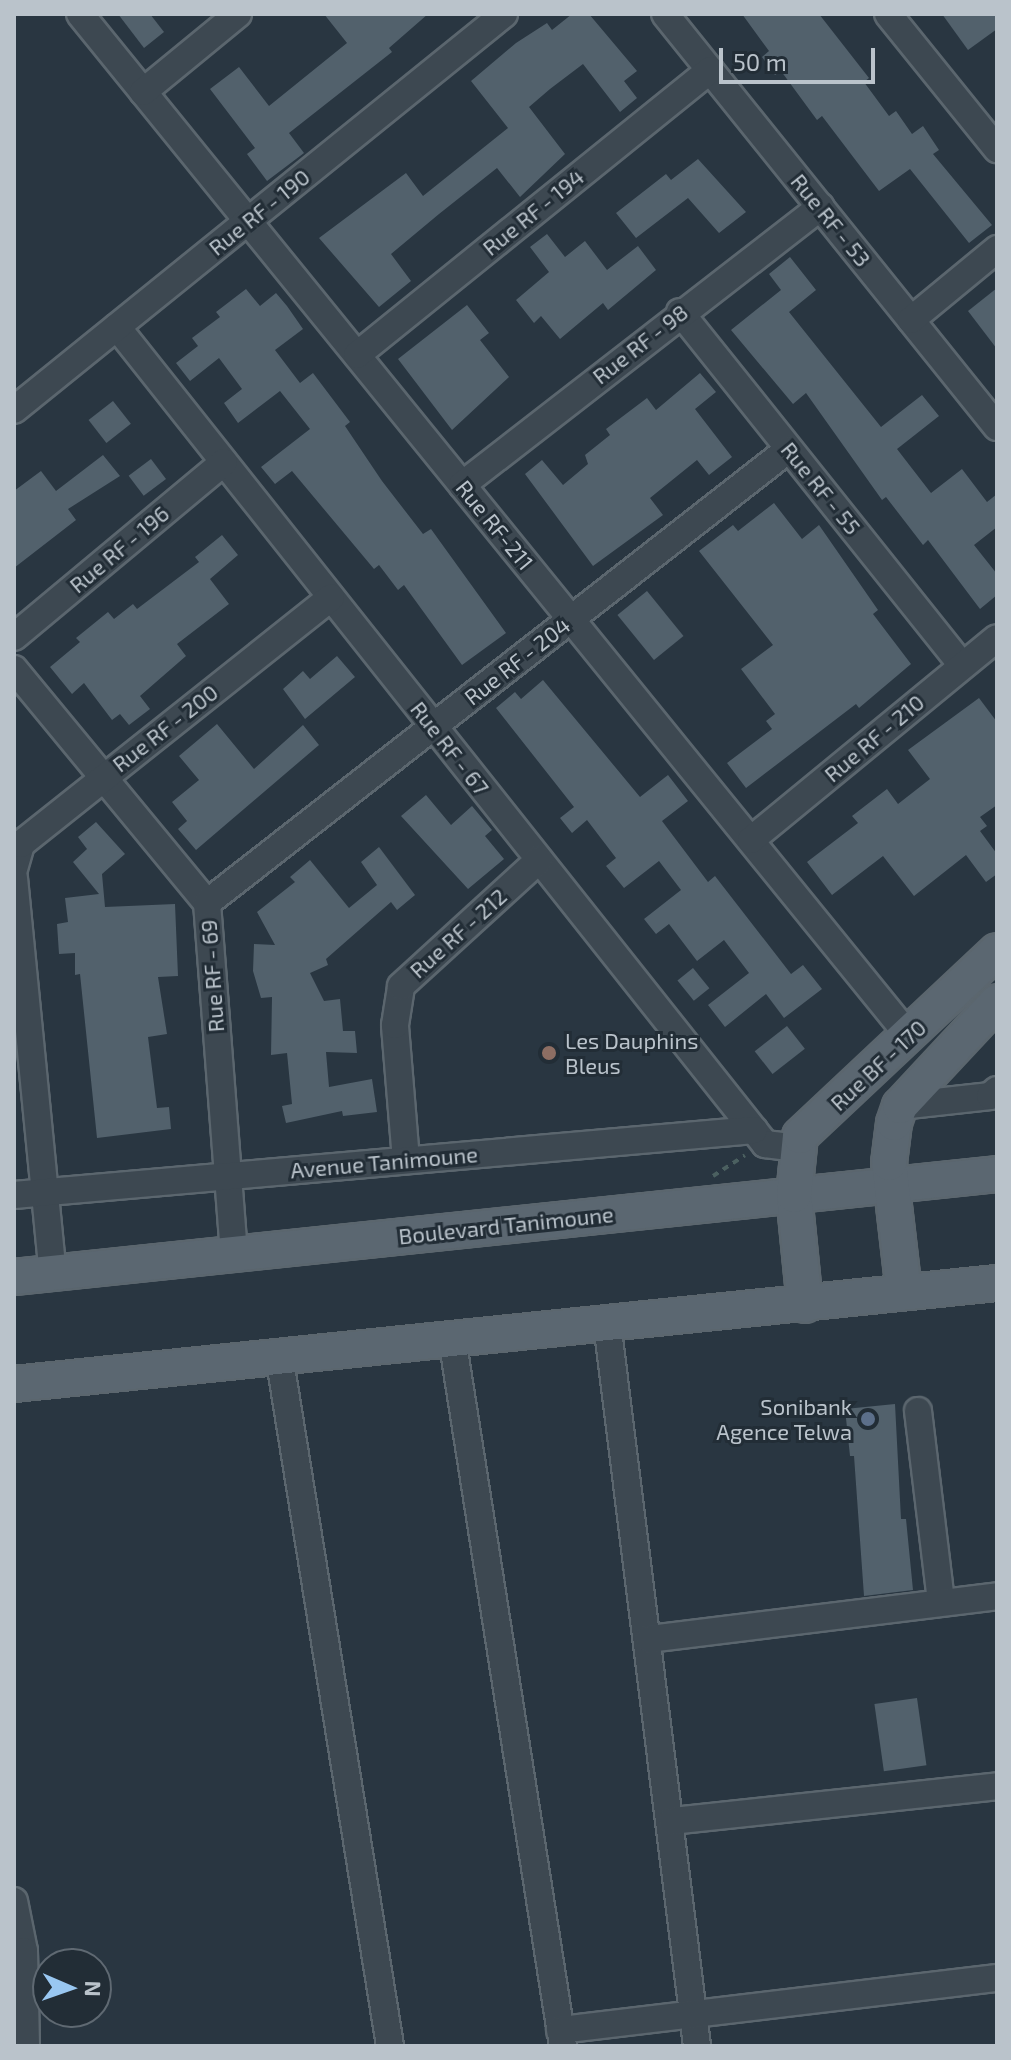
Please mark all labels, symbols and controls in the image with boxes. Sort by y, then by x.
scale bar [723,32,879,82]
text: 50 m [733,47,787,76]
street label: Rue RF - 190 [203,163,315,261]
street label: Rue RF - 194 [477,163,589,261]
street label: Rue RF - 53 [785,168,877,272]
street label: Rue RF - 98 [587,299,693,389]
street label: Rue RF - 55 [776,436,866,540]
street label: Rue RF-211 [451,475,539,575]
street label: Rue RF - 196 [64,500,174,598]
street label: Rue RF - 204 [459,611,575,711]
street label: Rue RF - 200 [107,679,223,777]
street label: Rue RF - 210 [819,689,929,787]
street label: Rue RF - 67 [405,696,495,800]
street label: Rue RF - 212 [404,883,512,983]
street label: Rue RF - 69 [195,919,229,1033]
street label: Rue BF - 170 [825,1014,931,1116]
place label: Les Dauphins Bleus [565,1027,698,1078]
marker: Les Dauphins Bleus [540,1044,558,1062]
street label: Avenue Tanimoune [289,1141,479,1183]
street label: Boulevard Tanimoune [397,1201,615,1249]
place label: Sonibank Agence Telwa [716,1393,852,1444]
marker: Sonibank Agence Telwa [859,1410,877,1428]
north arrow [32,1948,112,2028]
text: N [81,1980,107,1997]

